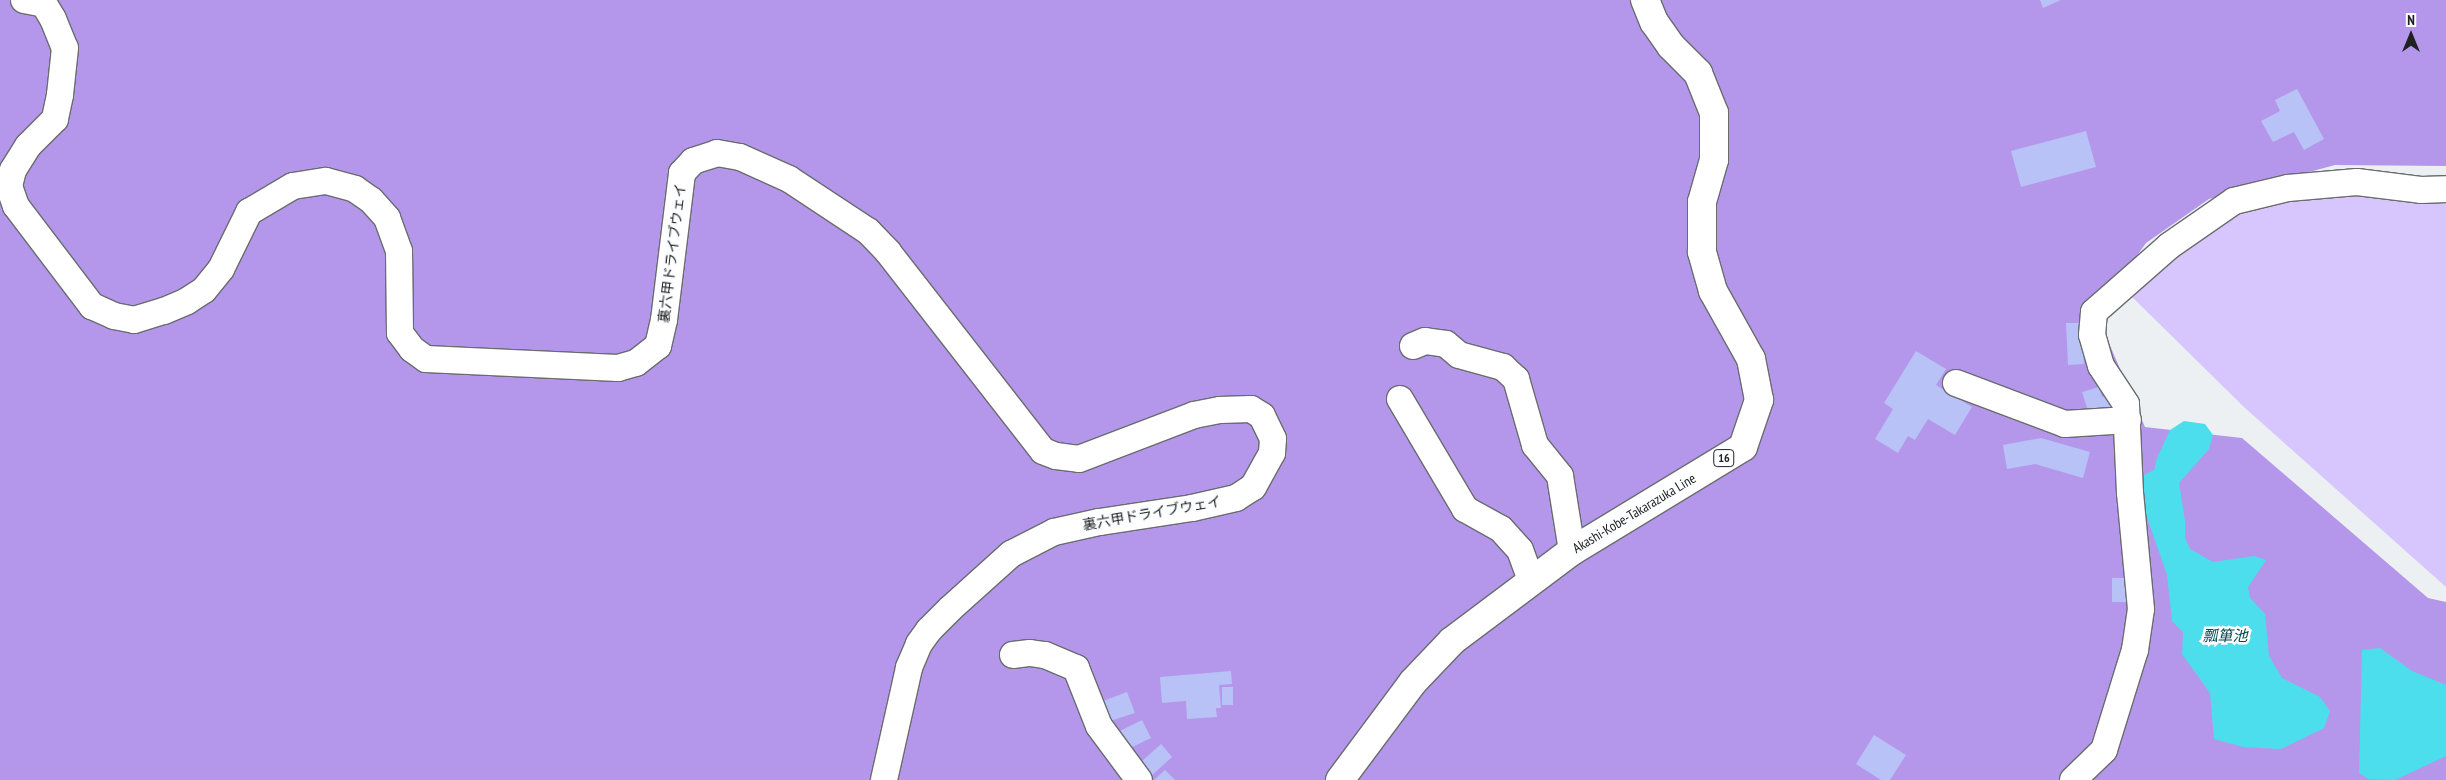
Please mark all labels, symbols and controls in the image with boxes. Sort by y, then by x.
north arrow [2386,10,2436,60]
text: N [2407,11,2415,29]
street label: 裏六甲ドライブウェイ [655,182,689,324]
road number: 16 [1713,448,1735,468]
street label: Akashi-Kobe-Takarazuka Line [1569,470,1699,556]
street label: 裏六甲ドライブウェイ [1082,493,1222,533]
water label: 瓢箪池 [2203,627,2247,645]

